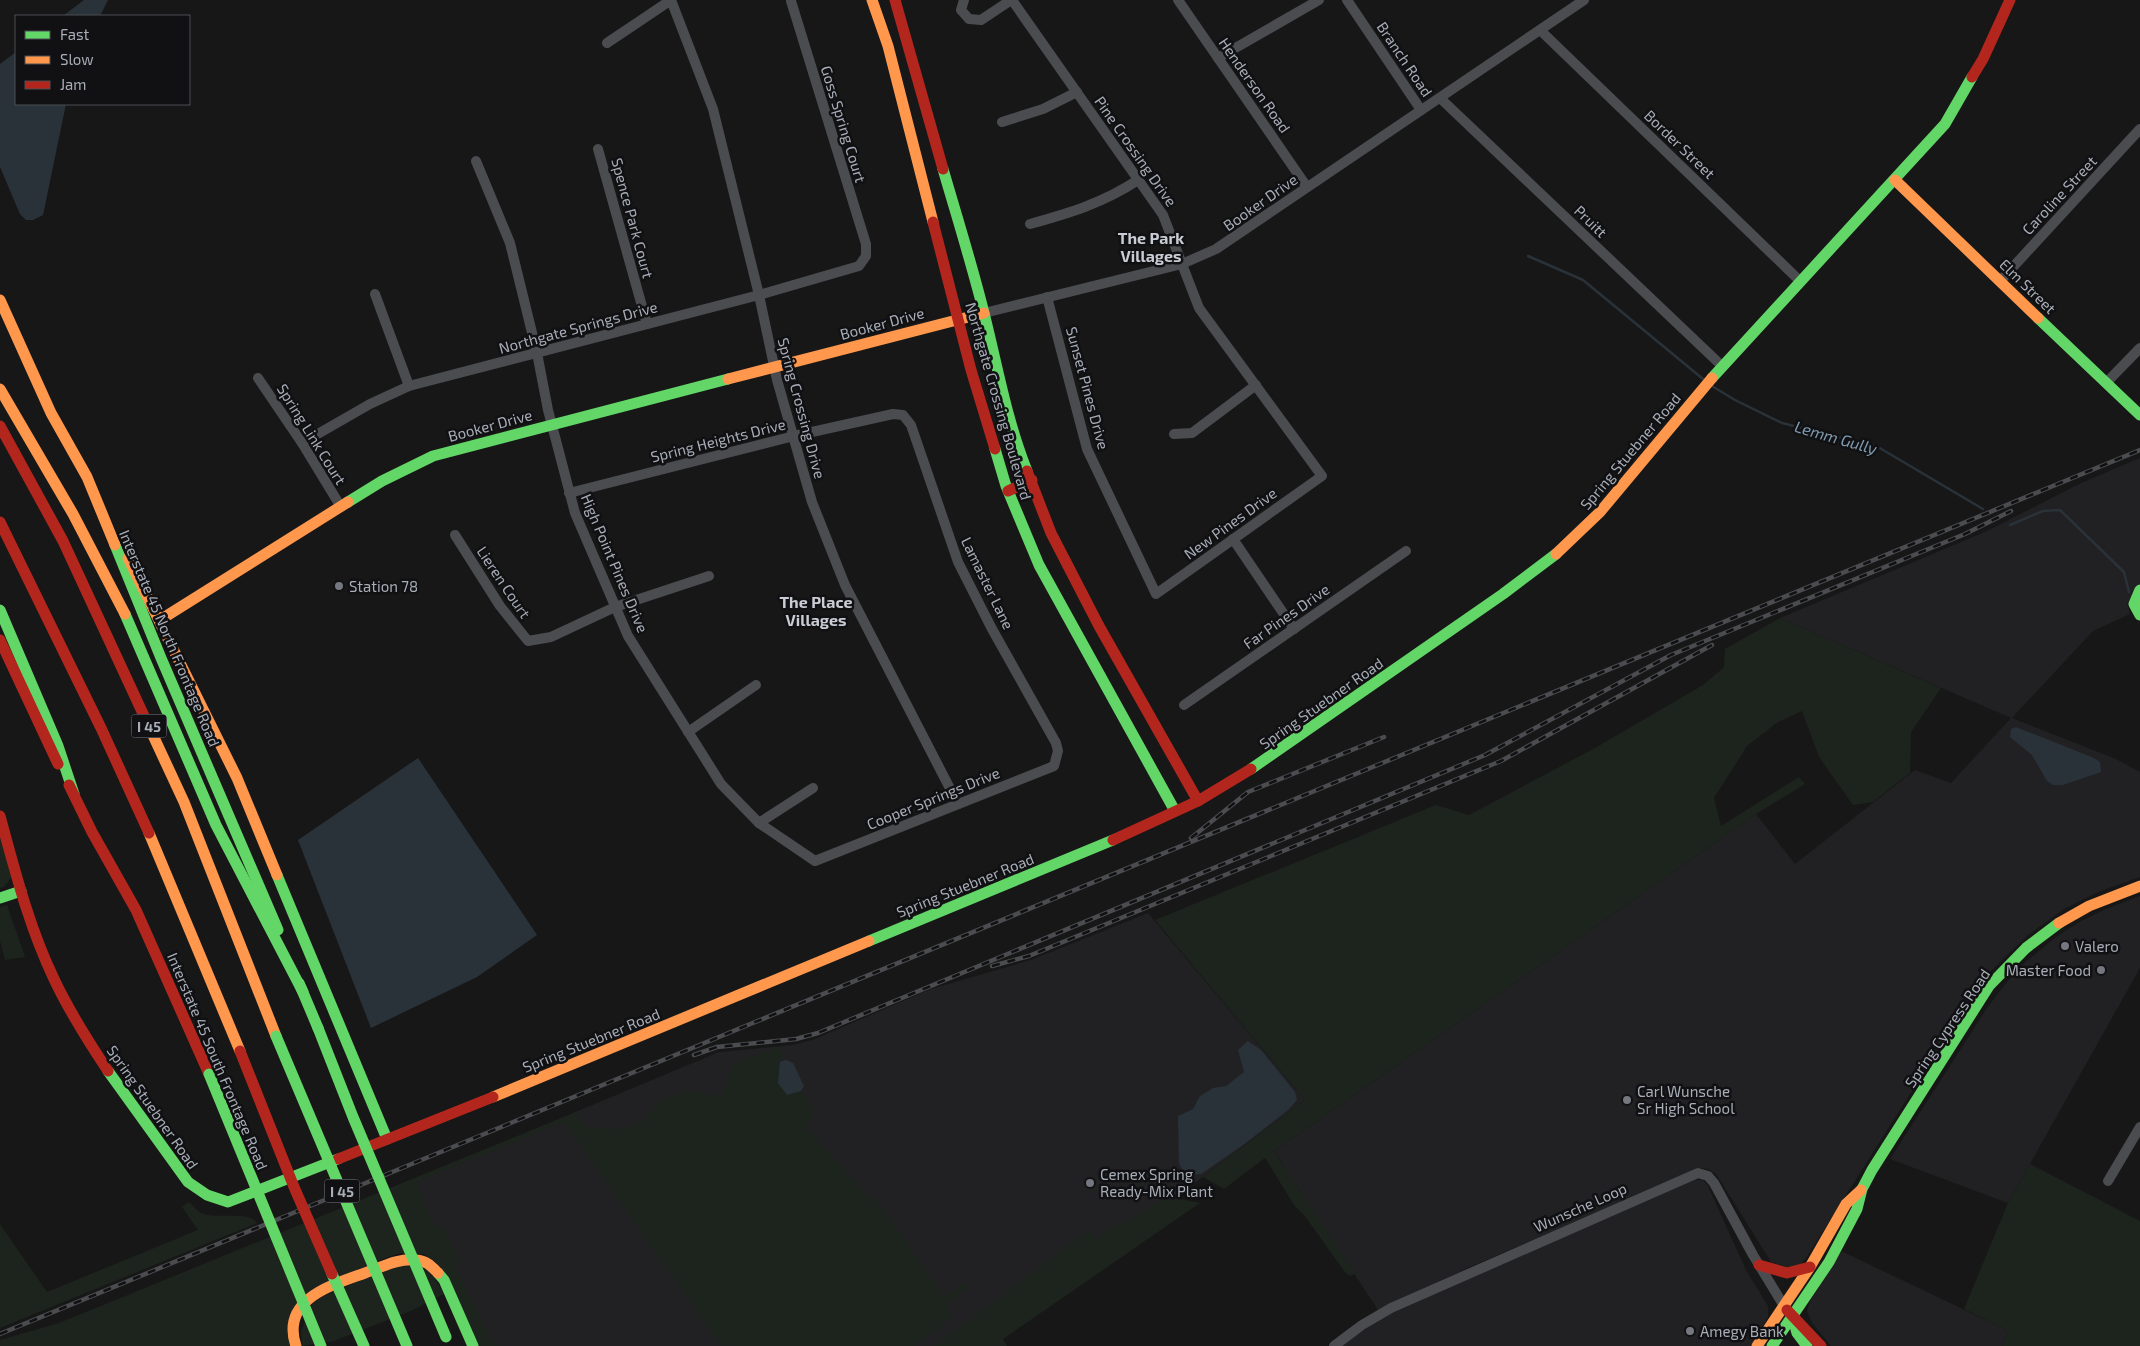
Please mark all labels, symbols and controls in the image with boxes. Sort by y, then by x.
legend [15,15,190,105]
street label: Branch Road [1373,18,1437,100]
text: Fast [60,25,90,43]
street label: Henderson Road [1215,34,1295,136]
text: Slow [60,50,94,68]
street label: Goss Spring Court [818,63,870,185]
text: Jam [60,75,86,93]
street label: Pine Crossing Drive [1091,92,1181,210]
street label: Border Street [1641,106,1719,182]
street label: Caroline Street [2018,152,2100,238]
street label: Spence Park Court [608,156,658,280]
street label: Booker Drive [1219,170,1301,234]
street label: Pruitt [1571,201,1611,241]
district label: The Park Villages [1118,228,1184,265]
street label: Elm Street [1996,255,2060,317]
street label: Northgate Springs Drive [497,297,659,357]
street label: Northgate Crossing Boulevard [962,300,1036,502]
street label: Booker Drive [838,303,926,343]
street label: Sunset Pines Drive [1063,325,1113,451]
street label: Spring Crossing Drive [775,336,829,480]
street label: Spring Link Court [274,380,350,488]
street label: Spring Stuebner Road [1576,389,1684,513]
street label: Booker Drive [446,405,534,445]
street label: Spring Heights Drive [649,415,787,465]
water label: Lemm Gully [1792,416,1880,459]
street label: New Pines Drive [1180,483,1280,563]
street label: High Point Pines Drive [578,491,652,635]
street label: Interstate 45 North Frontage Road [116,527,224,749]
street label: Lamaster Lane [958,534,1018,632]
street label: Lieren Court [473,543,535,622]
place label: Station 78 [349,577,418,595]
marker: Station 78 [333,580,345,592]
street label: Far Pines Drive [1239,580,1333,652]
district label: The Place Villages [779,592,853,629]
street label: Spring Stuebner Road [1256,654,1386,752]
road number: I 45 [132,714,166,738]
street label: Cooper Springs Drive [864,763,1002,833]
street label: Spring Stuebner Road [894,849,1036,921]
place label: Valero [2075,937,2119,955]
marker: Valero [2059,940,2071,952]
street label: Interstate 45 South Frontage Road [164,950,272,1172]
place label: Master Food [2006,961,2091,979]
marker: Master Food [2095,964,2107,976]
street label: Spring Cypress Road [1901,965,1993,1091]
street label: Spring Stuebner Road [520,1004,662,1076]
street label: Spring Stuebner Road [104,1042,202,1172]
place label: Carl Wunsche Sr High School [1637,1082,1735,1117]
marker: Carl Wunsche Sr High School [1621,1094,1633,1106]
place label: Cemex Spring Ready-Mix Plant [1100,1165,1213,1200]
marker: Cemex Spring Ready-Mix Plant [1084,1177,1096,1189]
street label: Wunsche Loop [1531,1178,1629,1236]
road number: I 45 [324,1180,360,1202]
place label: Amegy Bank [1700,1322,1784,1340]
marker: Amegy Bank [1684,1325,1696,1337]

